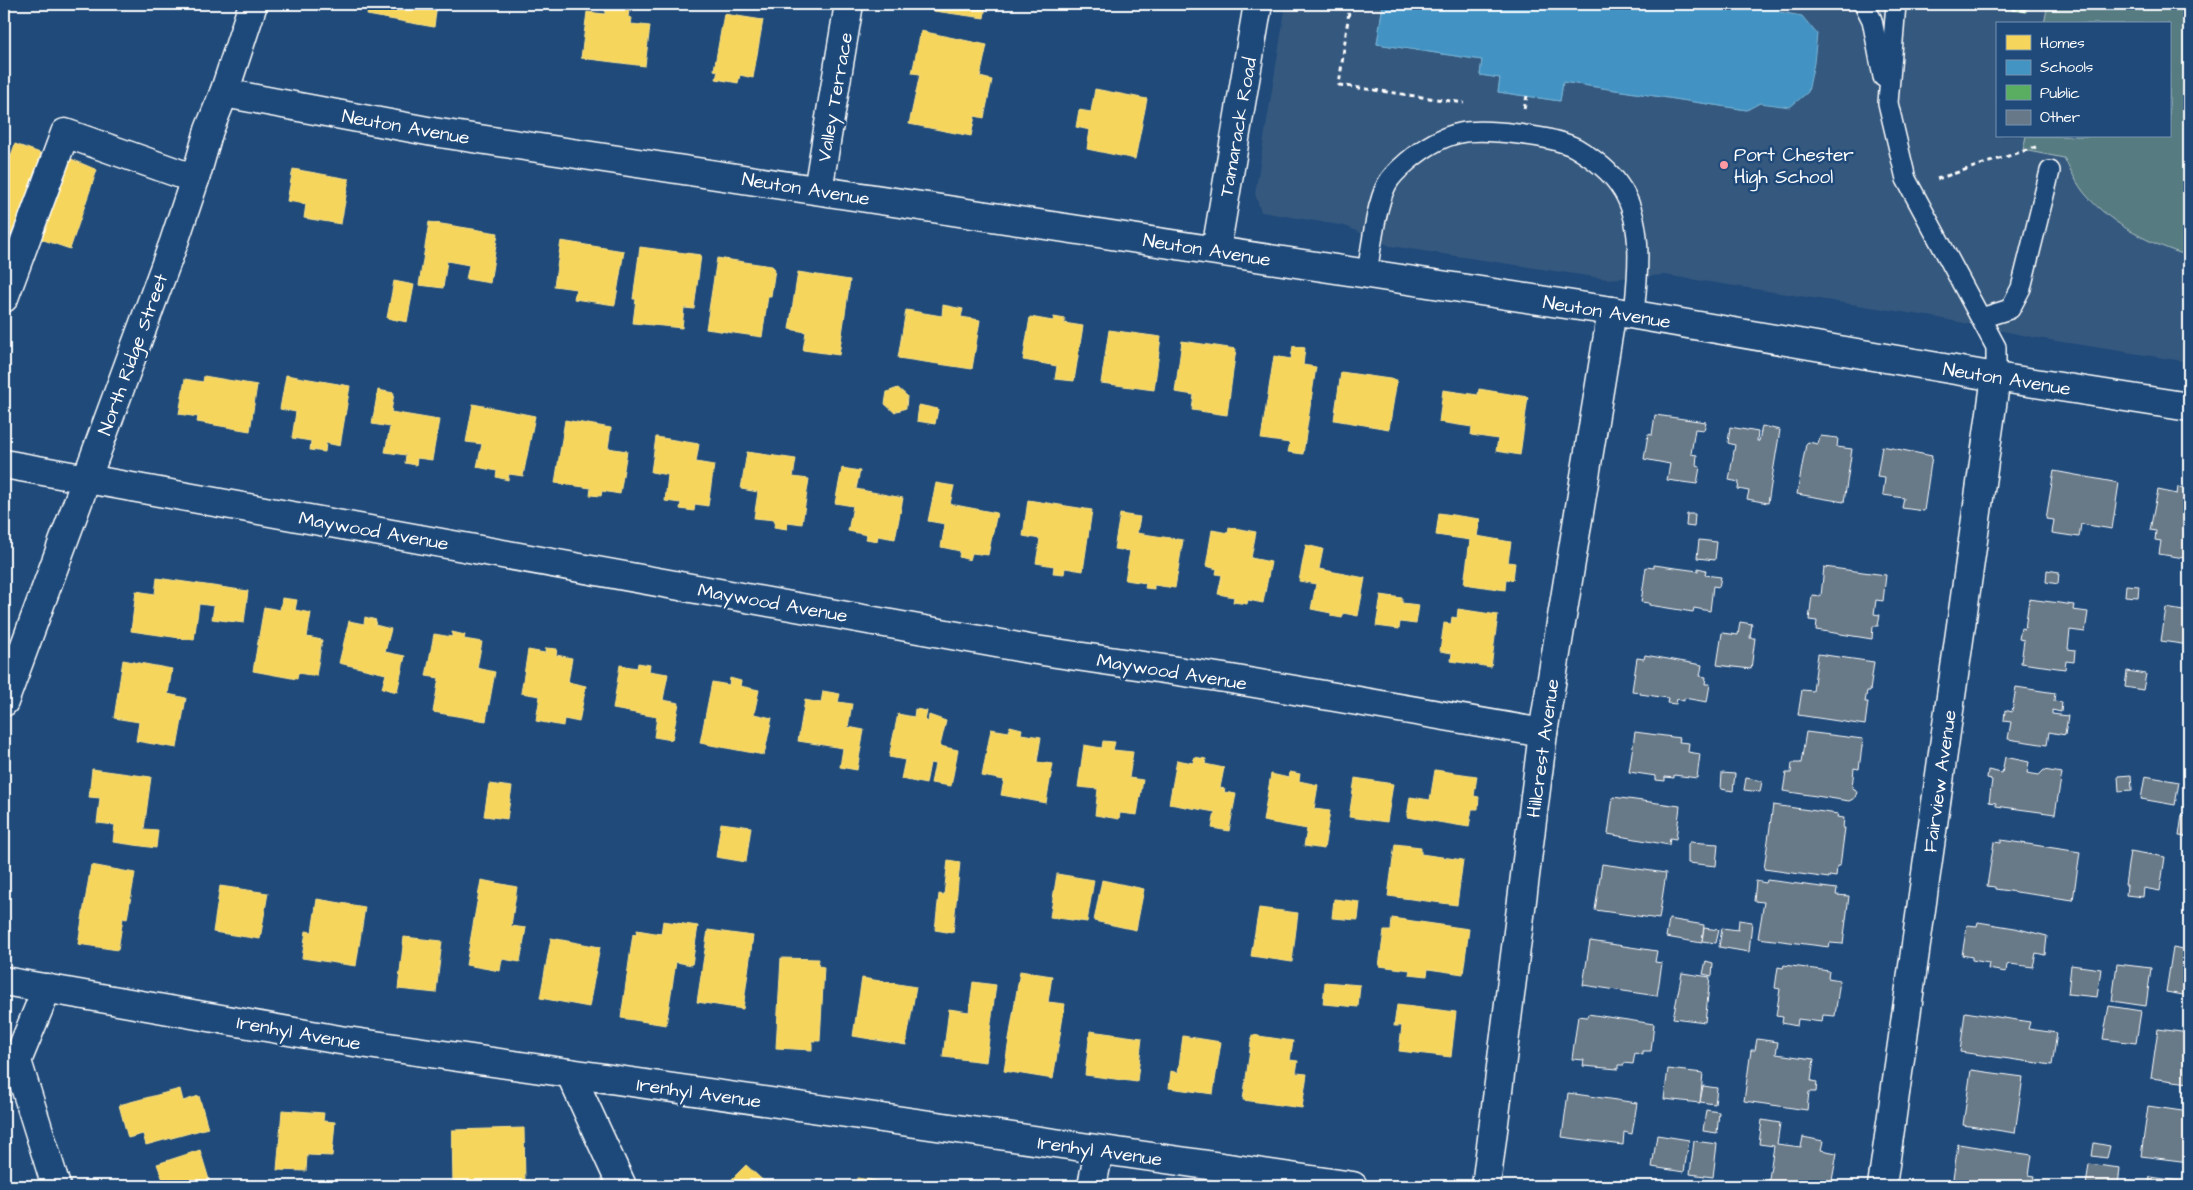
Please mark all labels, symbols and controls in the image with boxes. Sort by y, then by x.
legend [1996,22,2170,138]
street label: Valley Terrace [811,30,861,164]
text: Homes [2040,33,2085,54]
street label: Tamarack Road [1213,55,1264,199]
text: Schools [2040,57,2094,78]
text: Public [2040,83,2080,104]
street label: Neuton Avenue [340,103,472,152]
text: Other [2040,107,2080,128]
place label: Port Chester High School [1734,142,1854,192]
marker: Port Chester High School [1718,159,1730,171]
street label: Neuton Avenue [740,166,872,213]
street label: Neuton Avenue [1141,227,1273,274]
street label: North Ridge Street [92,270,176,439]
street label: Neuton Avenue [1541,289,1673,336]
street label: Neuton Avenue [1941,356,2073,403]
street label: Maywood Avenue [297,505,451,559]
street label: Maywood Avenue [696,577,850,631]
street label: Maywood Avenue [1095,647,1249,699]
street label: Hillcrest Avenue [1520,677,1567,819]
street label: Fairview Avenue [1917,708,1964,854]
street label: Irenhyl Avenue [235,1009,363,1059]
street label: Irenhyl Avenue [635,1071,763,1117]
street label: Irenhyl Avenue [1036,1129,1164,1175]

